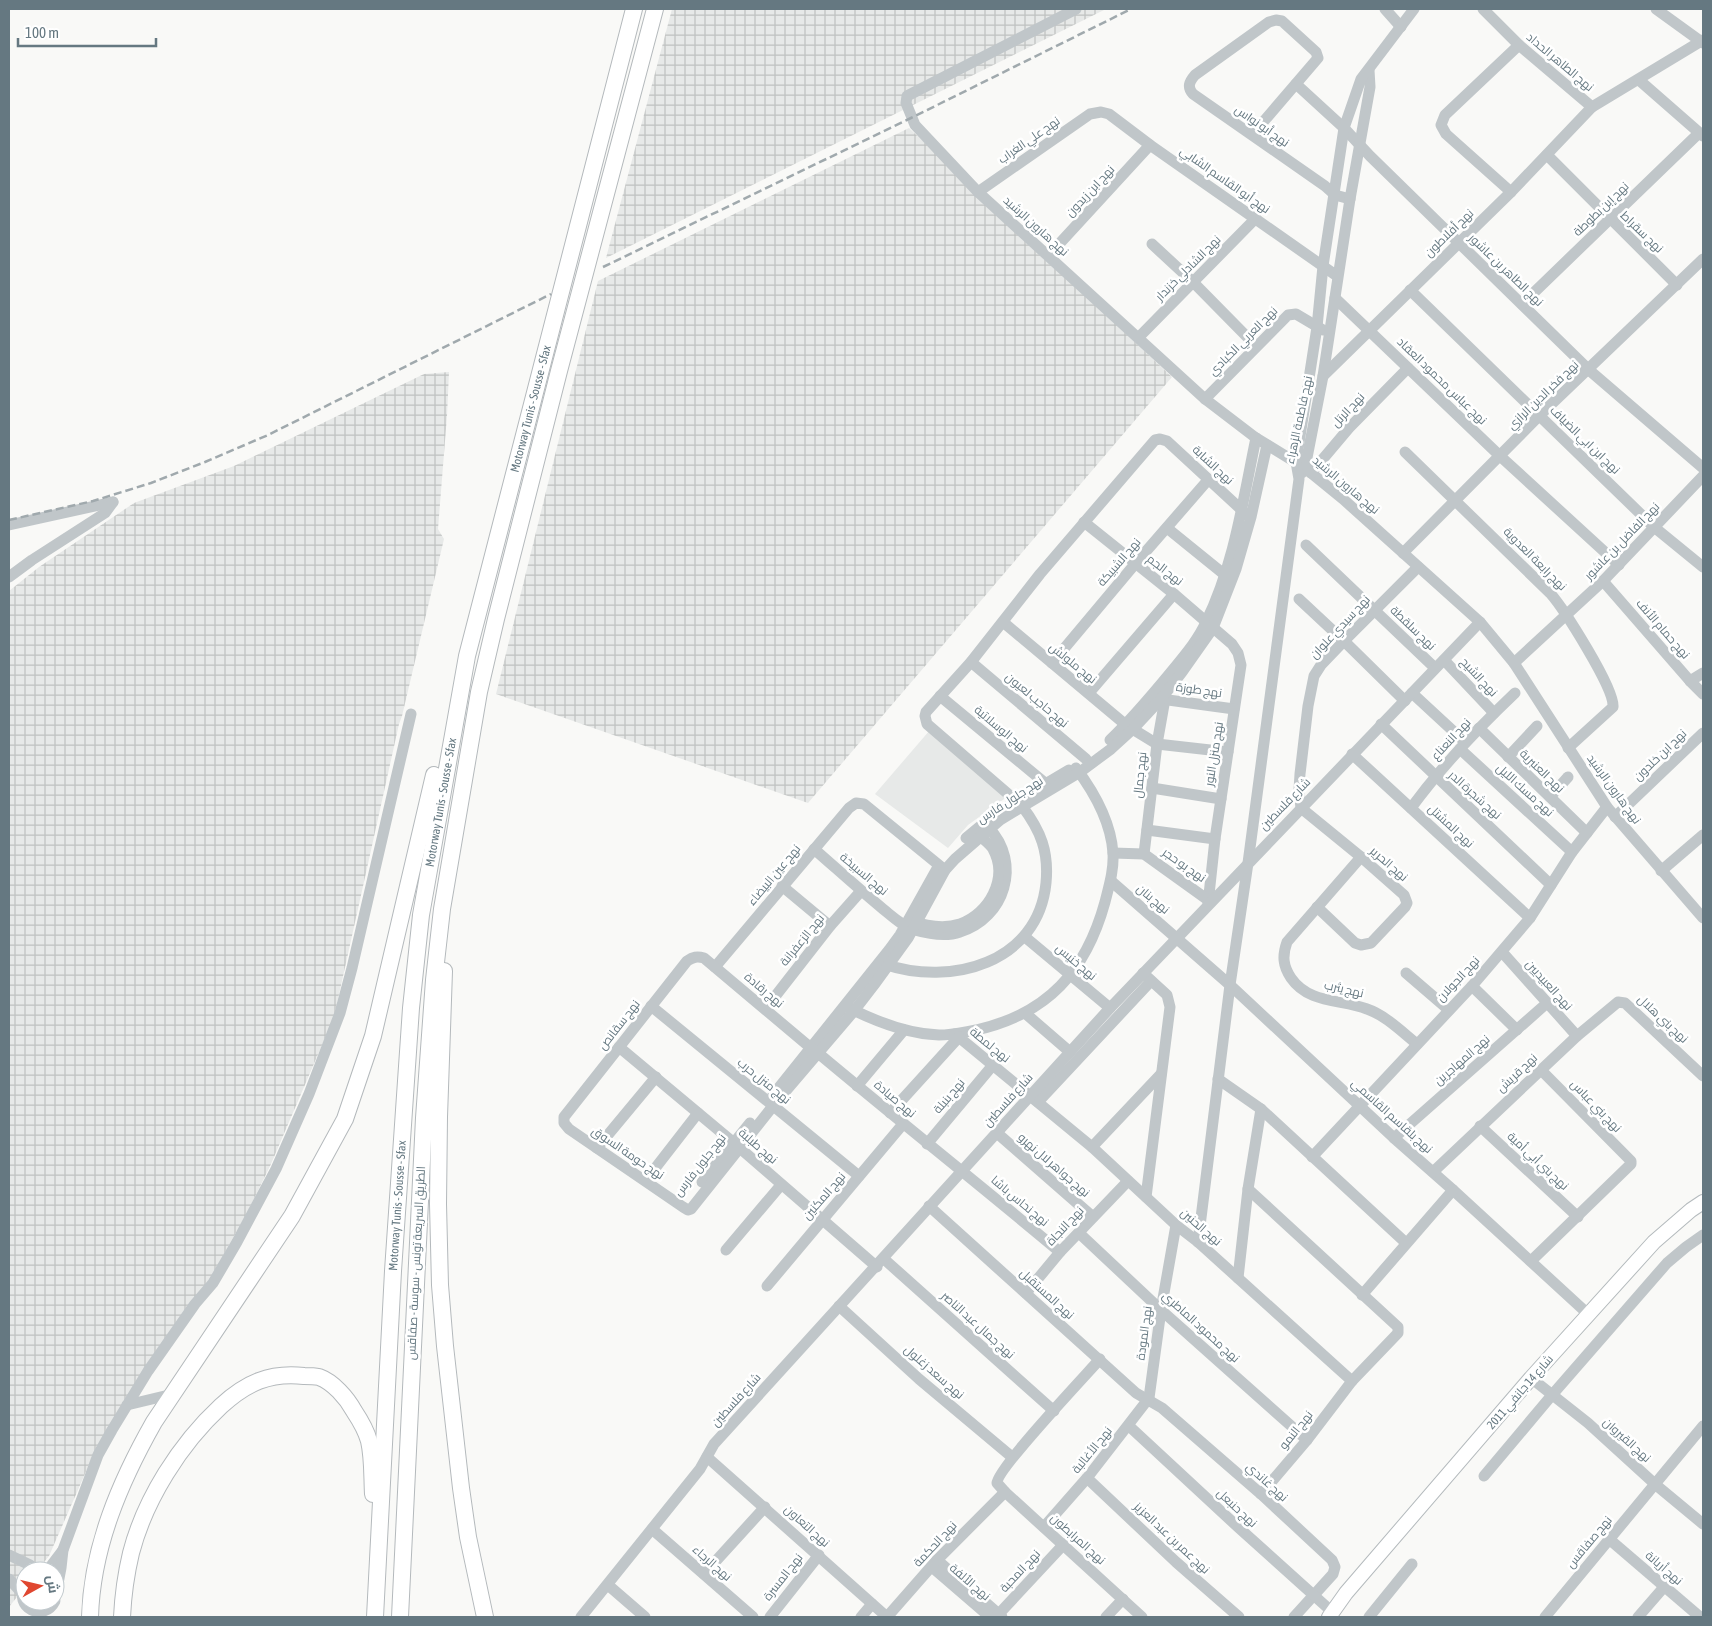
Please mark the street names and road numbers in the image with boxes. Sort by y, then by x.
street label: نهج الطاهر الحداد [1523,30,1596,95]
street label: نهج أبو نواس [1232,101,1292,151]
street label: نهج علي الغراب [995,114,1064,169]
street label: نهج أبو القاسم الشابي [1176,143,1273,219]
street label: نهج ابن زيدون [1063,162,1118,220]
street label: نهج إبن بطوطة [1570,179,1632,240]
street label: نهج هارون الرشيد [1000,193,1071,260]
street label: نهج أفلاطون [1421,205,1477,261]
street label: نهج سقراط [1617,208,1666,256]
street label: نهج الطاهر بن عاشور [1464,230,1546,310]
street label: نهج الشادلي خزندار [1152,232,1226,306]
street label: نهج العربي الكبادي [1206,304,1282,380]
street label: نهج عباس محمود العقاد [1394,335,1490,428]
street label: Motorway Tunis - Sousse - Sfax [508,344,554,474]
street label: نهج فخر الدين الرازي [1504,357,1584,435]
street label: نهج فاطمة الزهراء [1283,375,1316,466]
street label: نهج الرتل [1329,390,1368,431]
street label: نهج ابن ابي الضياف [1545,403,1623,479]
street label: نهج الشابة [1189,443,1236,488]
street label: نهج هارون الرشيد [1309,453,1382,518]
street label: نهج الفاضل بن عاشور [1581,500,1663,584]
street label: نهج رابعة العدوية [1500,525,1569,594]
street label: نهج الشبيكة [1094,535,1144,590]
street label: نهج الجم [1144,552,1186,589]
street label: نهج سيدي علوان [1307,592,1375,664]
street label: نهج حمام الأنف [1632,596,1693,662]
street label: نهج سلقطة [1387,603,1439,654]
street label: نهج ملولش [1046,640,1100,687]
street label: نهج الشيح [1457,655,1501,700]
street label: نهج حاجب لعيون [1002,670,1071,731]
street label: نهج طوزة [1175,680,1223,701]
street label: نهج الوسلاتية [971,703,1031,756]
street label: نهج النعناع [1428,715,1474,763]
street label: نهج منزل النور [1202,721,1227,788]
street label: نهج ابن خلدون [1631,726,1690,784]
street label: Motorway Tunis - Sousse - Sfax [423,737,459,868]
street label: نهج العنبرية [1516,746,1567,796]
street label: نهج جمال [1131,751,1150,799]
street label: نهج هارون الرشيد [1583,751,1644,827]
street label: نهج مسك الليل [1493,761,1556,820]
street label: نهج شجرة الدر [1444,767,1504,823]
street label: نهج جلول فارس [974,774,1046,827]
street label: شارع فلسطين [1257,775,1314,834]
street label: نهج المشتل [1425,801,1477,851]
street label: نهج عين البيضاء [745,842,804,909]
street label: نهج الحرير [1366,843,1411,885]
street label: نهج بو حجر [1158,844,1208,886]
street label: نهج السبيخة [836,850,891,899]
street label: نهج بنان [1133,881,1172,918]
street label: نهج الزعفرانة [777,911,828,969]
street label: نهج خنيس [1052,941,1099,984]
street label: نهج الجولان [1434,953,1483,1005]
street label: نهج العبيديين [1522,957,1575,1014]
street label: نهج رقادة [741,970,787,1011]
street label: نهج يثرب [1323,978,1365,1001]
street label: نهج بني هلال [1633,992,1691,1048]
street label: نهج سقانص [595,997,644,1053]
street label: نهج لمطة [966,1025,1013,1066]
street label: نهج المهاجرين [1431,1032,1493,1089]
street label: نهج قريش [1494,1051,1541,1096]
street label: نهج منزل حرب [734,1055,793,1108]
street label: شارع فلسطين [980,1070,1036,1130]
street label: نهج بنبلة [930,1076,968,1117]
street label: نهج بلقاسم القاسمي [1347,1076,1435,1158]
street label: نهج بني عباس [1565,1077,1624,1137]
street label: نهج صيادة [871,1078,919,1121]
street label: نهج حومة السوق [589,1124,667,1183]
street label: نهج طبلبة [735,1125,780,1167]
street label: نهج بني أبي أمية [1502,1128,1572,1195]
street label: نهج جواهر لال نهرو [1015,1130,1093,1201]
street label: نهج جلول فارس [671,1131,730,1200]
street label: Motorway Tunis - Sousse - Sfax [386,1140,409,1271]
street label: الطريق السريعة تونس - سوسة - صفاقس [404,1166,428,1360]
street label: نهج المكنين [800,1169,849,1223]
street label: نهج نحاس باشا [988,1173,1052,1230]
street label: نهج النجاة [1043,1204,1087,1249]
street label: نهج الحنين [1177,1205,1224,1249]
street label: نهج المستقبل [1016,1266,1077,1323]
street label: نهج جمال عبد الناصر [937,1288,1017,1362]
street label: نهج محمود الماطري [1157,1289,1243,1368]
street label: نهج المودة [1133,1305,1156,1361]
street label: نهج سعد زغلول [901,1342,967,1403]
street label: شارع 14 جانفي 2011 [1484,1352,1558,1434]
street label: شارع فلسطين [708,1370,764,1430]
street label: نهج النمو [1276,1408,1317,1453]
street label: نهج القيروان [1600,1415,1654,1466]
street label: نهج الأغالبة [1069,1424,1116,1477]
street label: نهج غاندي [1241,1460,1291,1507]
street label: نهج حنبعل [1213,1486,1260,1531]
street label: نهج عمر بن عبد العزيز [1130,1499,1213,1577]
street label: نهج التعاون [781,1502,833,1551]
street label: نهج المرابطون [1047,1511,1108,1568]
street label: نهج صفاقس [1563,1513,1616,1572]
street label: نهج الحكمة [910,1518,960,1570]
street label: نهج الرجاء [689,1542,734,1585]
street label: نهج المحبة [997,1547,1044,1596]
street label: نهج أريانة [1642,1547,1686,1589]
street label: نهج المسرة [760,1551,806,1604]
street label: نهج الألفة [946,1561,993,1604]

